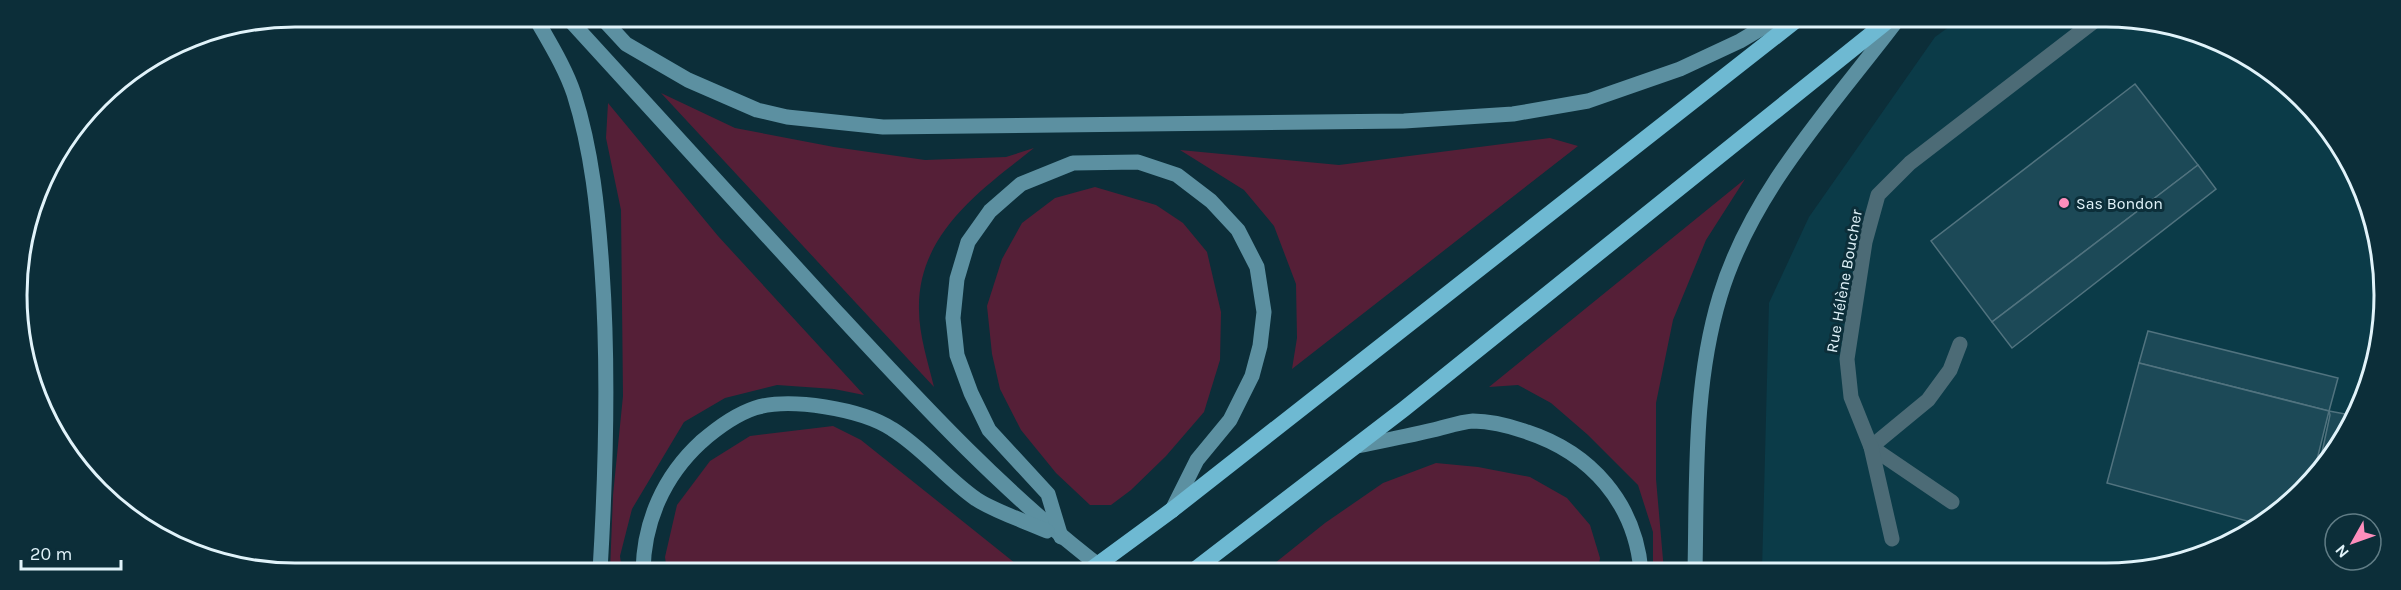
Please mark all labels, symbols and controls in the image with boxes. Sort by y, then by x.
place label: Sas Bondon [2076,194,2163,213]
marker: Sas Bondon [2057,196,2071,210]
street label: Rue Hélène Boucher [1822,208,1866,354]
north arrow [2323,512,2383,572]
scale bar [21,533,122,571]
text: N [2331,541,2353,562]
text: 20 m [30,543,72,565]

